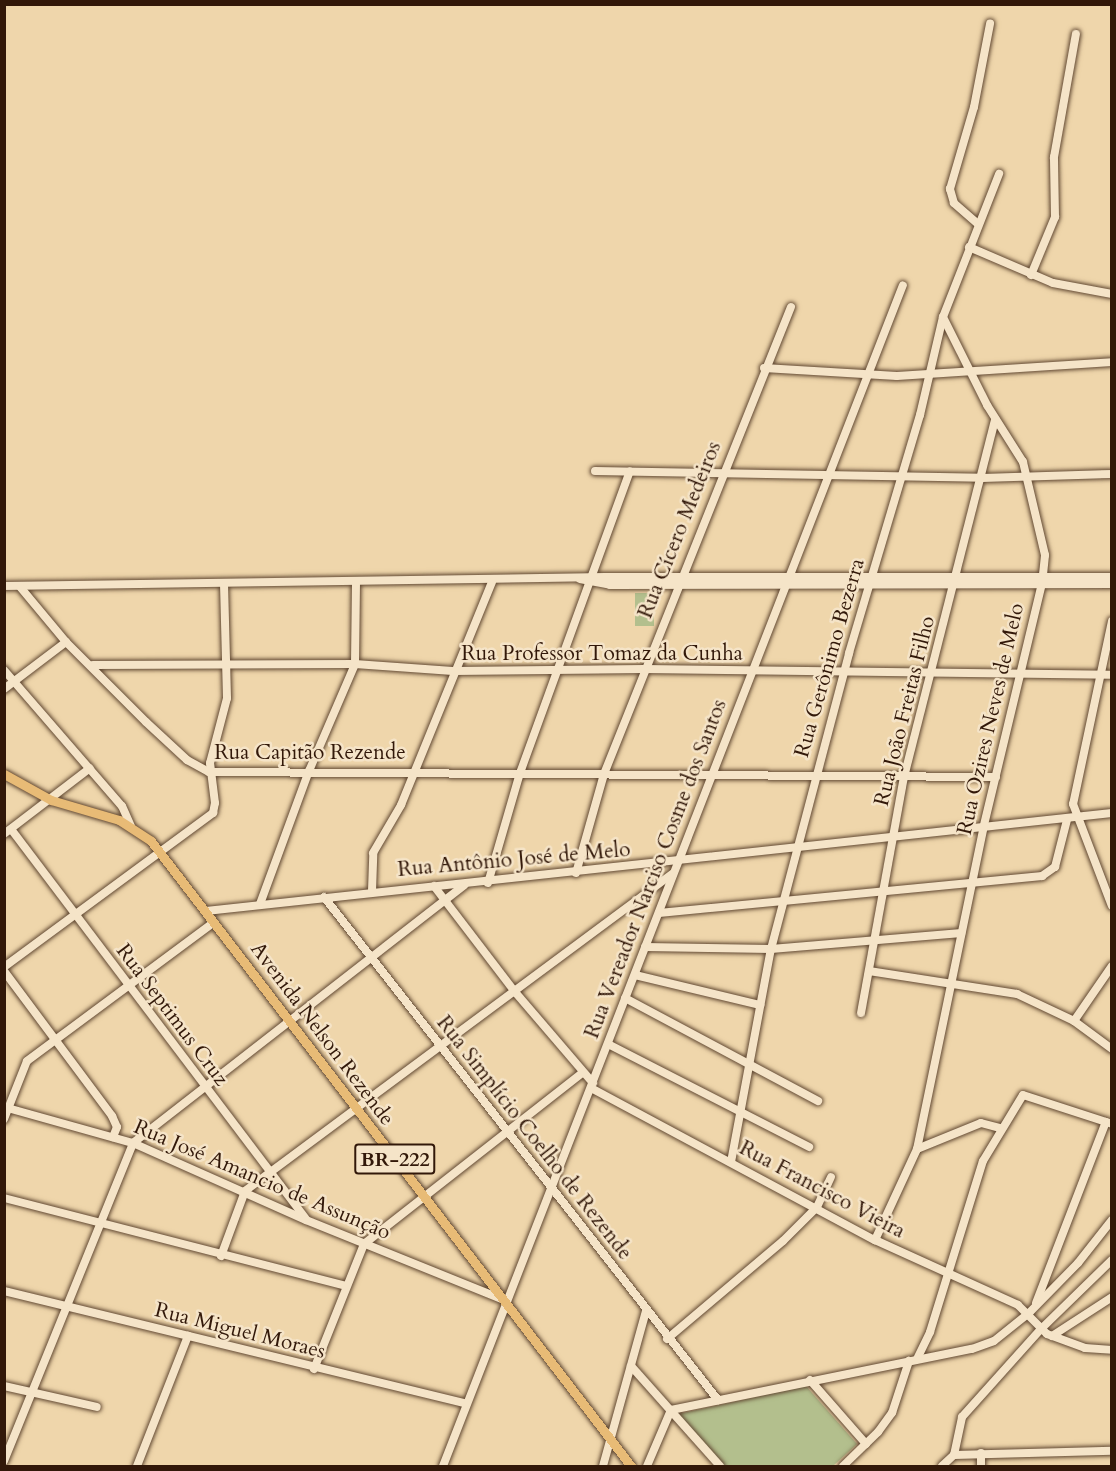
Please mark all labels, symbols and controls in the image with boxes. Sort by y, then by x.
street label: Rua Cícero Medeiros [633,438,727,622]
street label: Rua Gerônimo Bezerra [790,556,870,760]
street label: Rua Ozires Neves de Melo [952,601,1030,837]
street label: Rua João Freitas Filho [869,613,941,809]
street label: Rua Professor Tomaz da Cunha [461,641,743,667]
street label: Rua Vereador Narciso Cosme dos Santos [580,696,732,1042]
street label: Rua Capitão Rezende [214,740,406,766]
street label: Rua Antônio José de Melo [397,837,631,883]
street label: Avenida Nelson Rezende [245,937,399,1131]
street label: Rua Septimus Cruz [110,939,234,1091]
street label: Rua Simplício Coelho de Rezende [431,1011,637,1265]
street label: Rua José Amancio de Assunção [130,1114,394,1246]
street label: Rua Francisco Vieira [735,1136,909,1244]
road number: BR-222 [353,1142,437,1176]
street label: Rua Miguel Moraes [152,1298,328,1364]

